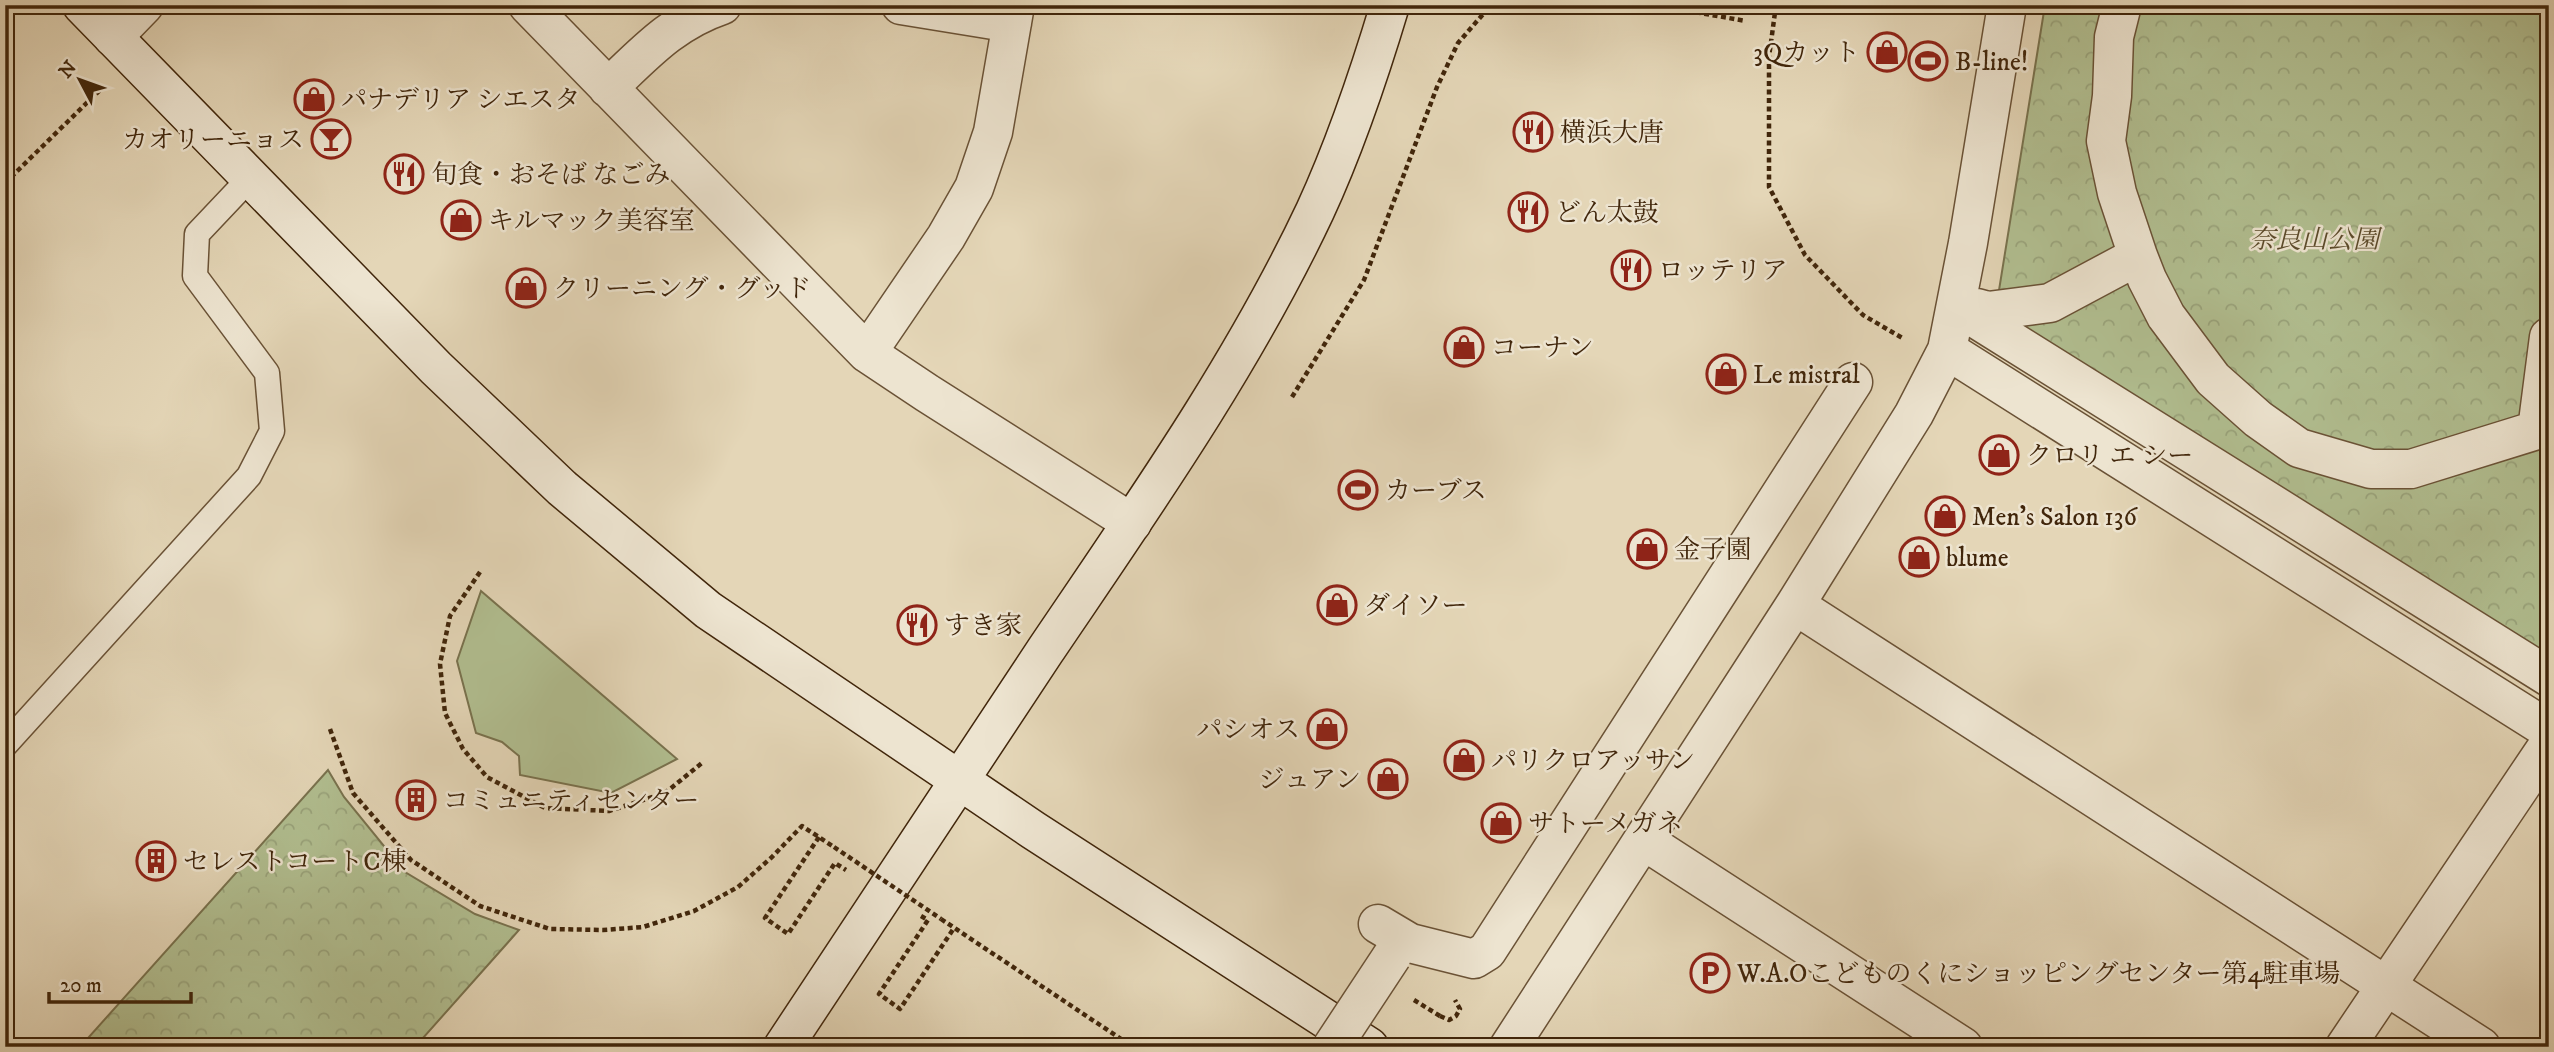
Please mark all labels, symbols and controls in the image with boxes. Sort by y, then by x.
shop icon: 3Qカット [1866,31,1908,73]
place label: 3Qカット [1753,37,1860,70]
sports icon: B-line! [1907,40,1949,82]
north arrow [46,46,116,116]
place label: B-line! [1955,46,2028,79]
text: N [55,56,82,83]
shop icon: パナデリア シエスタ [293,78,335,120]
place label: パナデリア シエスタ [341,84,581,117]
restaurant icon: 横浜大唐 [1512,111,1554,153]
place label: 横浜大唐 [1560,117,1664,150]
bar icon: カオリーニョス [310,118,352,160]
place label: カオリーニョス [122,124,304,157]
restaurant icon: 旬食・おそば なごみ [383,153,425,195]
place label: 旬食・おそば なごみ [431,159,671,192]
restaurant icon: どん太鼓 [1507,191,1549,233]
place label: どん太鼓 [1555,197,1659,230]
shop icon: キルマック美容室 [440,199,482,241]
place label: キルマック美容室 [488,205,695,238]
park label: 奈良山公園 [2249,224,2383,257]
restaurant icon: ロッテリア [1610,249,1652,291]
place label: ロッテリア [1658,255,1787,288]
shop icon: クリーニング・グッド [505,267,547,309]
place label: クリーニング・グッド [553,273,811,306]
shop icon: コーナン [1443,326,1485,368]
place label: コーナン [1491,332,1594,365]
shop icon: Le mistral [1705,353,1747,395]
place label: Le mistral [1753,359,1860,392]
shop icon: クロリ エ シー [1978,434,2020,476]
place label: クロリ エ シー [2026,440,2193,473]
sports icon: カーブス [1337,469,1379,511]
place label: カーブス [1385,475,1487,508]
shop icon: Men's Salon 136 [1924,495,1966,537]
place label: Men's Salon 136 [1972,501,2139,534]
shop icon: 金子園 [1626,528,1668,570]
place label: 金子園 [1674,534,1752,567]
shop icon: blume [1898,536,1940,578]
place label: blume [1946,542,2009,575]
shop icon: ダイソー [1316,584,1358,626]
place label: ダイソー [1364,590,1467,623]
restaurant icon: すき家 [896,604,938,646]
place label: すき家 [944,610,1022,643]
shop icon: パシオス [1306,708,1348,750]
place label: パシオス [1196,714,1300,747]
shop icon: パリクロアッサン [1443,739,1485,781]
place label: パリクロアッサン [1491,745,1695,778]
shop icon: ジュアン [1367,758,1409,800]
place label: ジュアン [1259,764,1361,797]
building icon: コミュニティセンター [395,779,437,821]
place label: コミュニティセンター [443,785,699,818]
shop icon: サトーメガネ [1480,802,1522,844]
place label: サトーメガネ [1528,808,1683,841]
building icon: セレストコートC棟 [135,840,177,882]
place label: セレストコートC棟 [183,846,406,879]
parking icon: W.A.Oこどものくにショッピングセンター第4駐車場 [1689,952,1731,994]
place label: W.A.Oこどものくにショッピングセンター第4駐車場 [1736,958,2340,991]
scale bar [49,961,191,1005]
text: 20 m [60,973,102,999]

